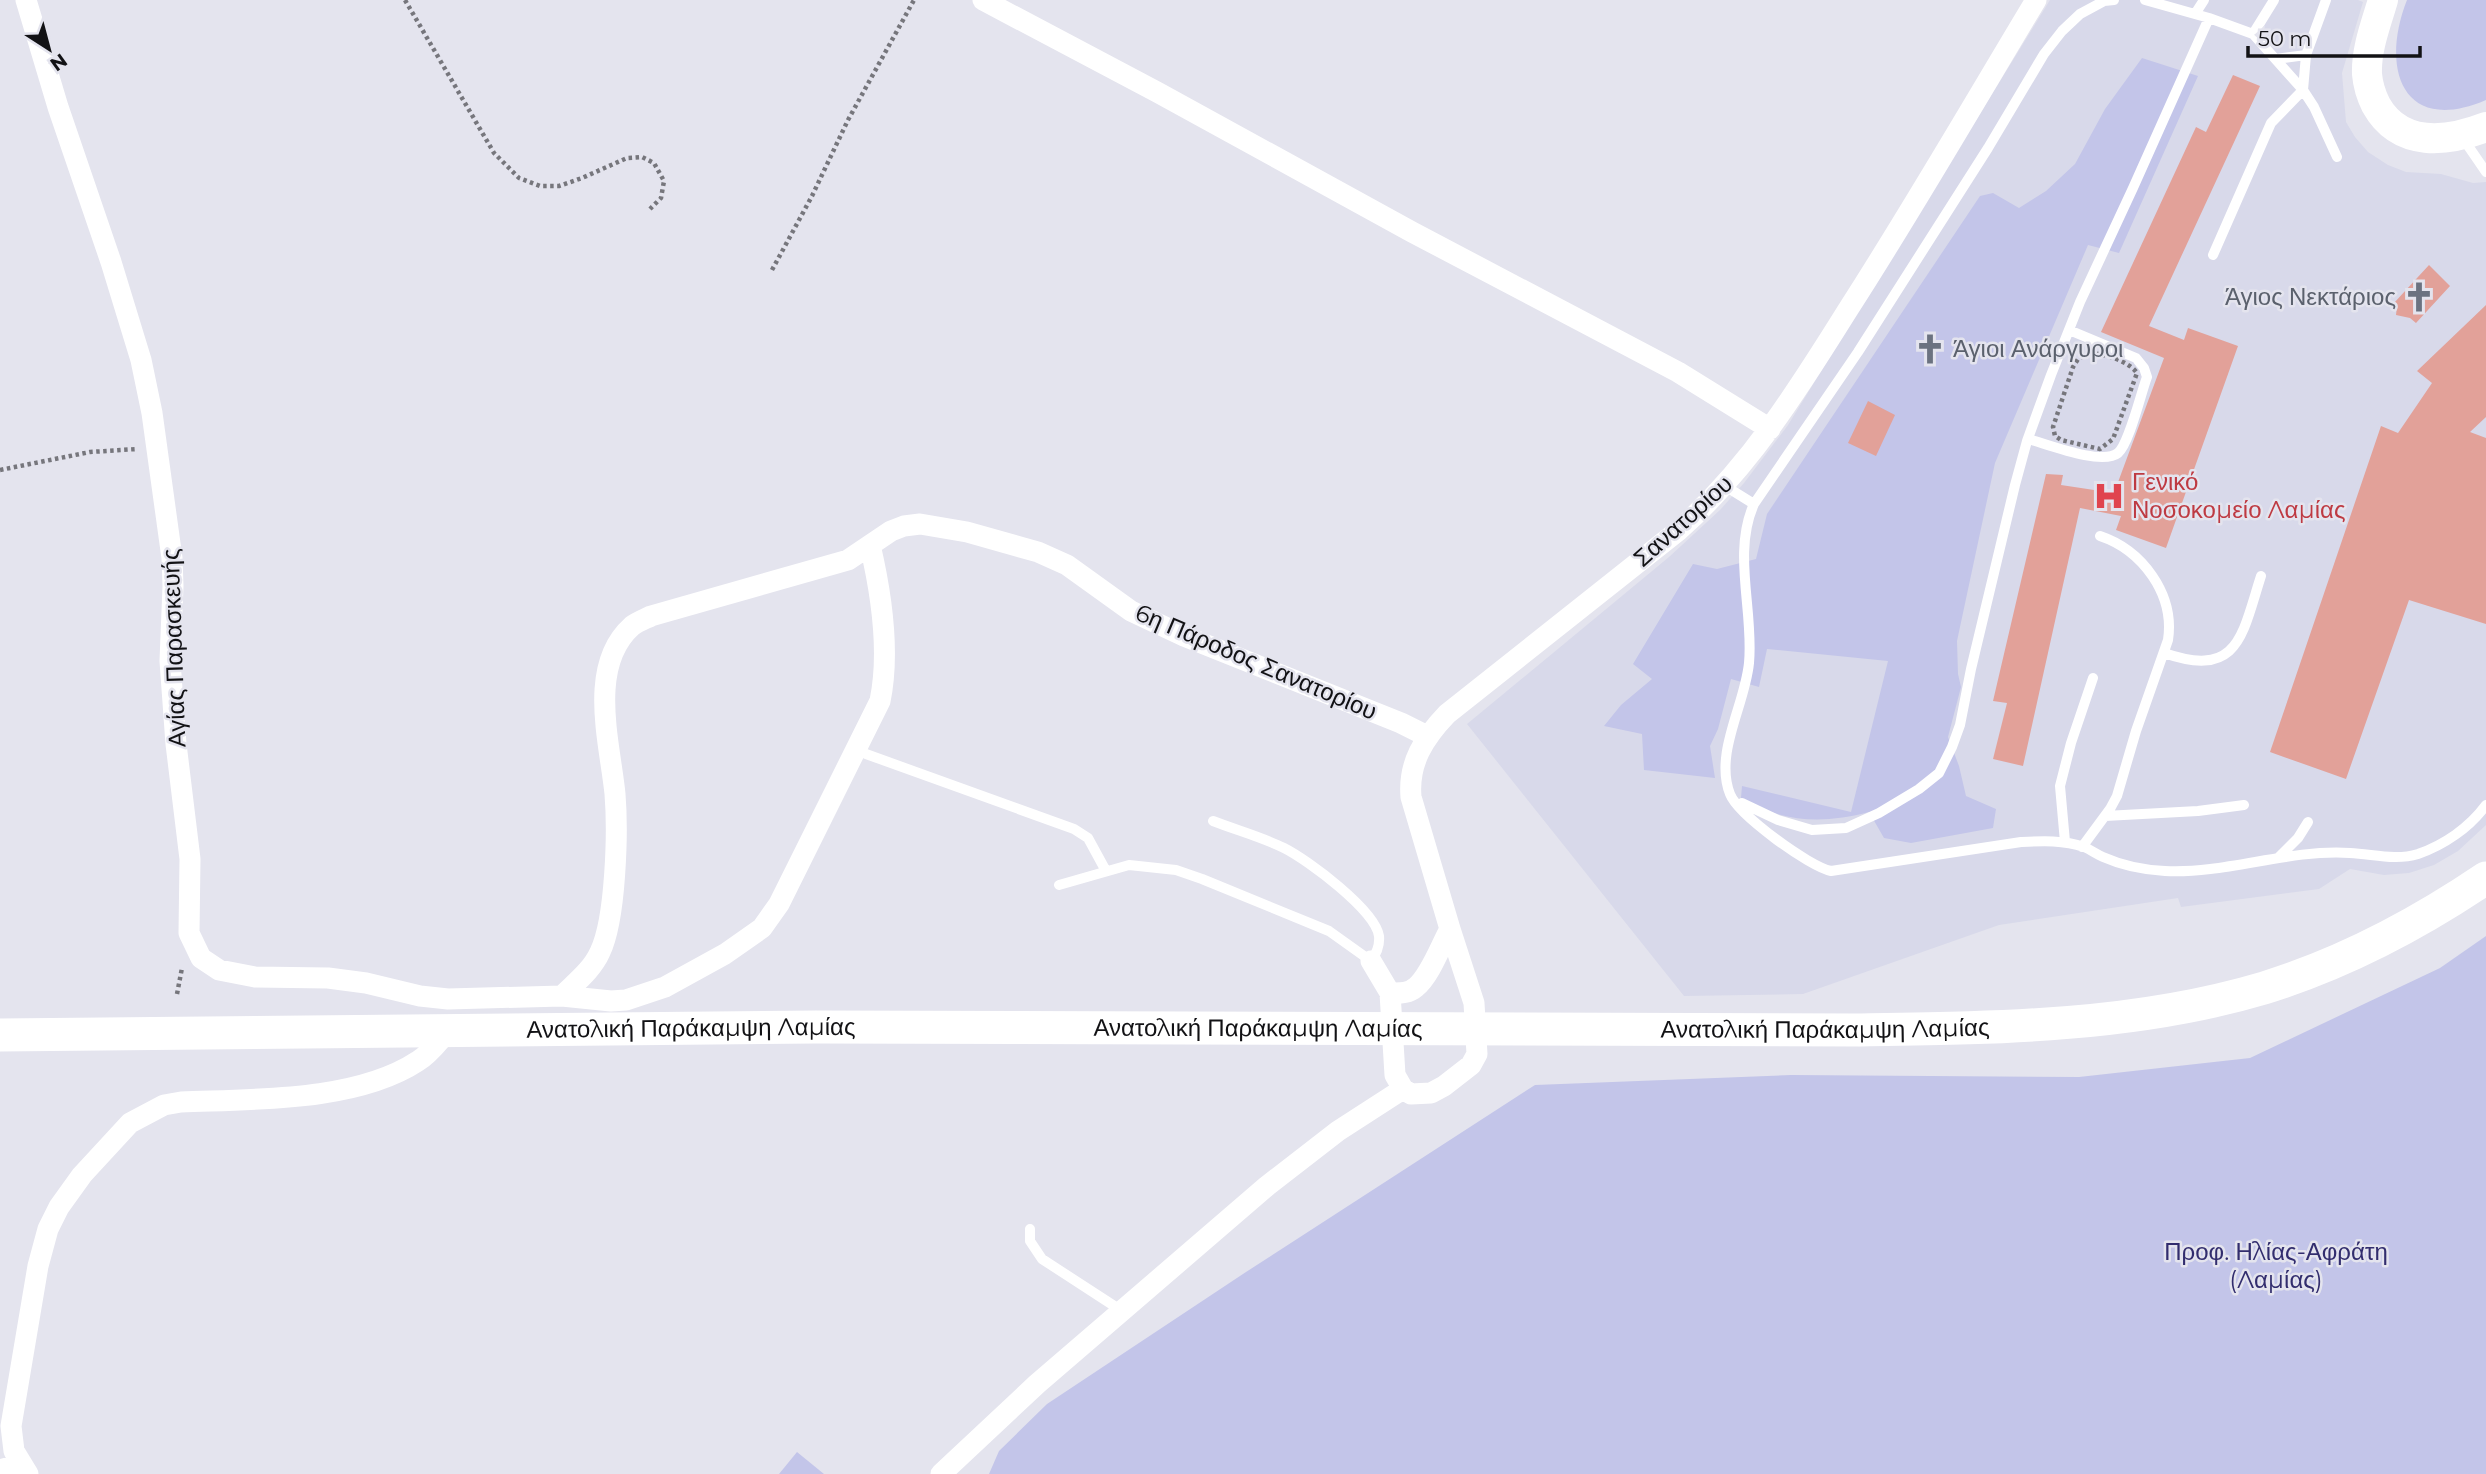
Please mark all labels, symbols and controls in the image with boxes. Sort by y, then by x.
north arrow [14,14,84,84]
scale bar [2248,14,2420,58]
text: 50 m [2258,26,2312,51]
text: N [46,49,72,76]
church icon: Άγιος Νεκτάριος [2402,280,2436,314]
place label: Άγιος Νεκτάριος [2225,282,2396,311]
church icon: Άγιοι Ανάργυροι [1913,332,1947,366]
place label: Άγιοι Ανάργυροι [1953,334,2123,363]
place label: Γενικό Νοσοκομείο Λαμίας [2132,467,2346,524]
street label: Σανατορίου [1627,469,1738,572]
hospital icon: Γενικό Νοσοκομείο Λαμίας [2092,479,2126,513]
street label: Αγίας Παρασκευής [156,548,191,748]
street label: 6η Πάροδος Σανατορίου [1131,597,1381,726]
street label: Ανατολική Παράκαμψη Λαμίας [526,1012,856,1044]
street label: Ανατολική Παράκαμψη Λαμίας [1660,1012,1990,1044]
street label: Ανατολική Παράκαμψη Λαμίας [1093,1013,1423,1043]
park label: Προφ. Ηλίας-Αφράτη (Λαμίας) [2164,1237,2388,1294]

